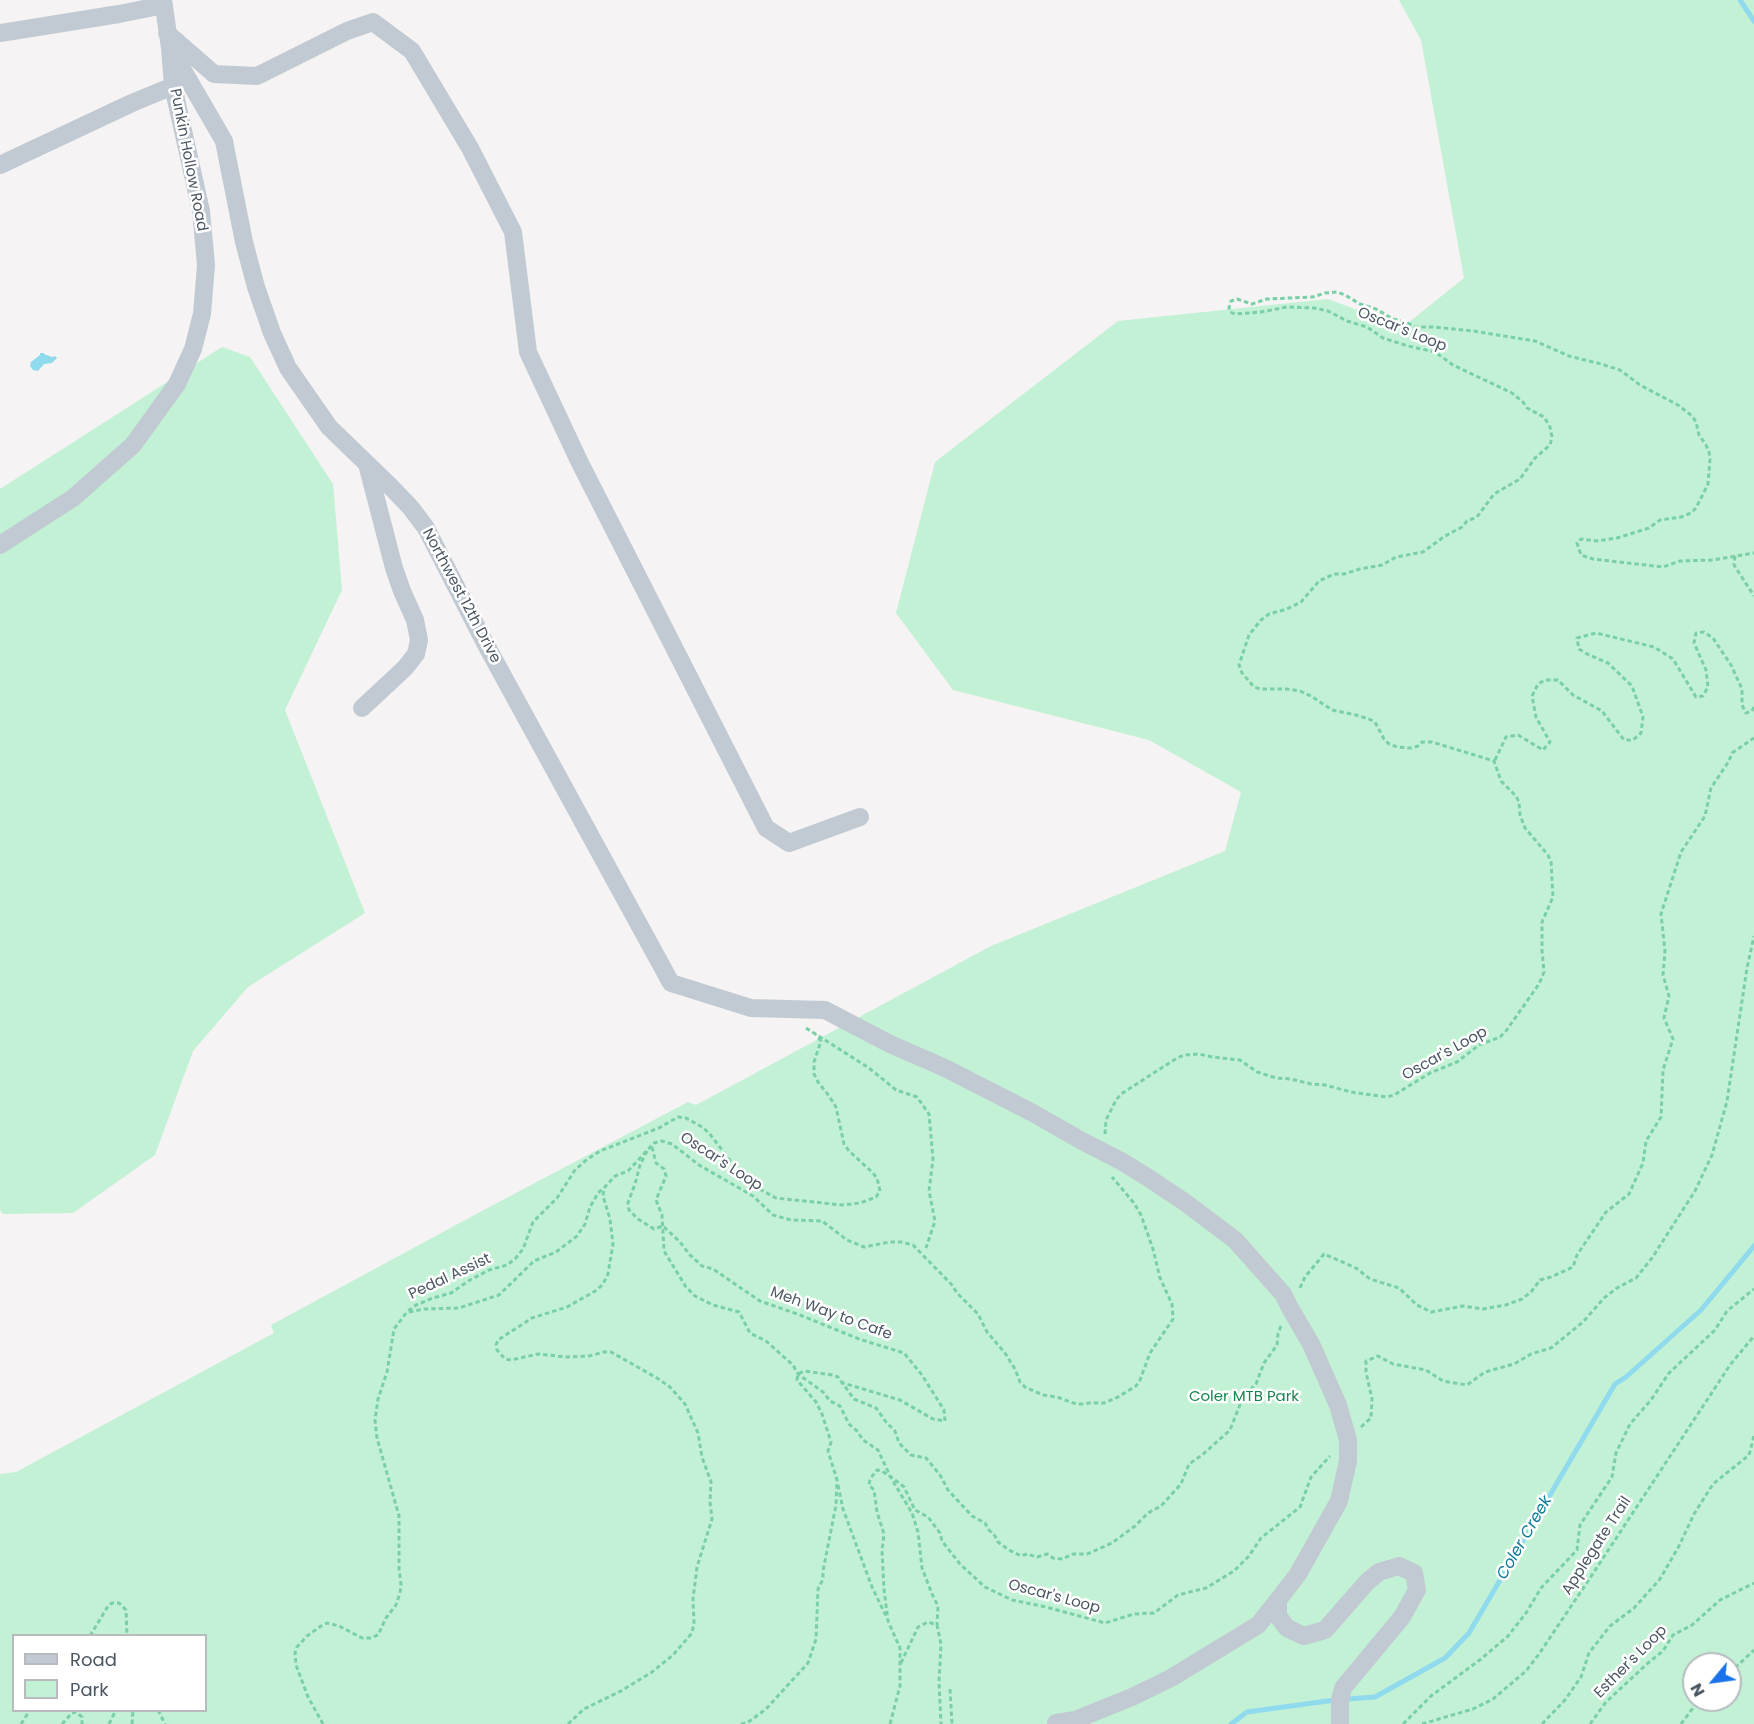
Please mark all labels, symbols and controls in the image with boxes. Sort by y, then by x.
street label: Punkin Hollow Road [165,87,211,233]
street label: Oscar's Loop [1355,304,1449,356]
street label: Northwest 12th Drive [418,526,504,666]
street label: Oscar's Loop [1399,1023,1491,1085]
street label: Oscar's Loop [676,1129,766,1195]
street label: Pedal Assist [406,1250,494,1304]
street label: Meh Way to Cafe [768,1284,894,1344]
park label: Coler MTB Park [1189,1388,1299,1406]
water label: Coler Creek [1493,1493,1557,1583]
street label: Applegate Trail [1559,1493,1635,1599]
street label: Oscar's Loop [1006,1576,1102,1618]
street label: Esther's Loop [1591,1622,1671,1702]
legend [12,1634,207,1712]
text: Road [70,1647,117,1672]
north arrow [1682,1652,1742,1712]
text: Park [70,1677,109,1702]
text: N [1685,1679,1711,1701]

